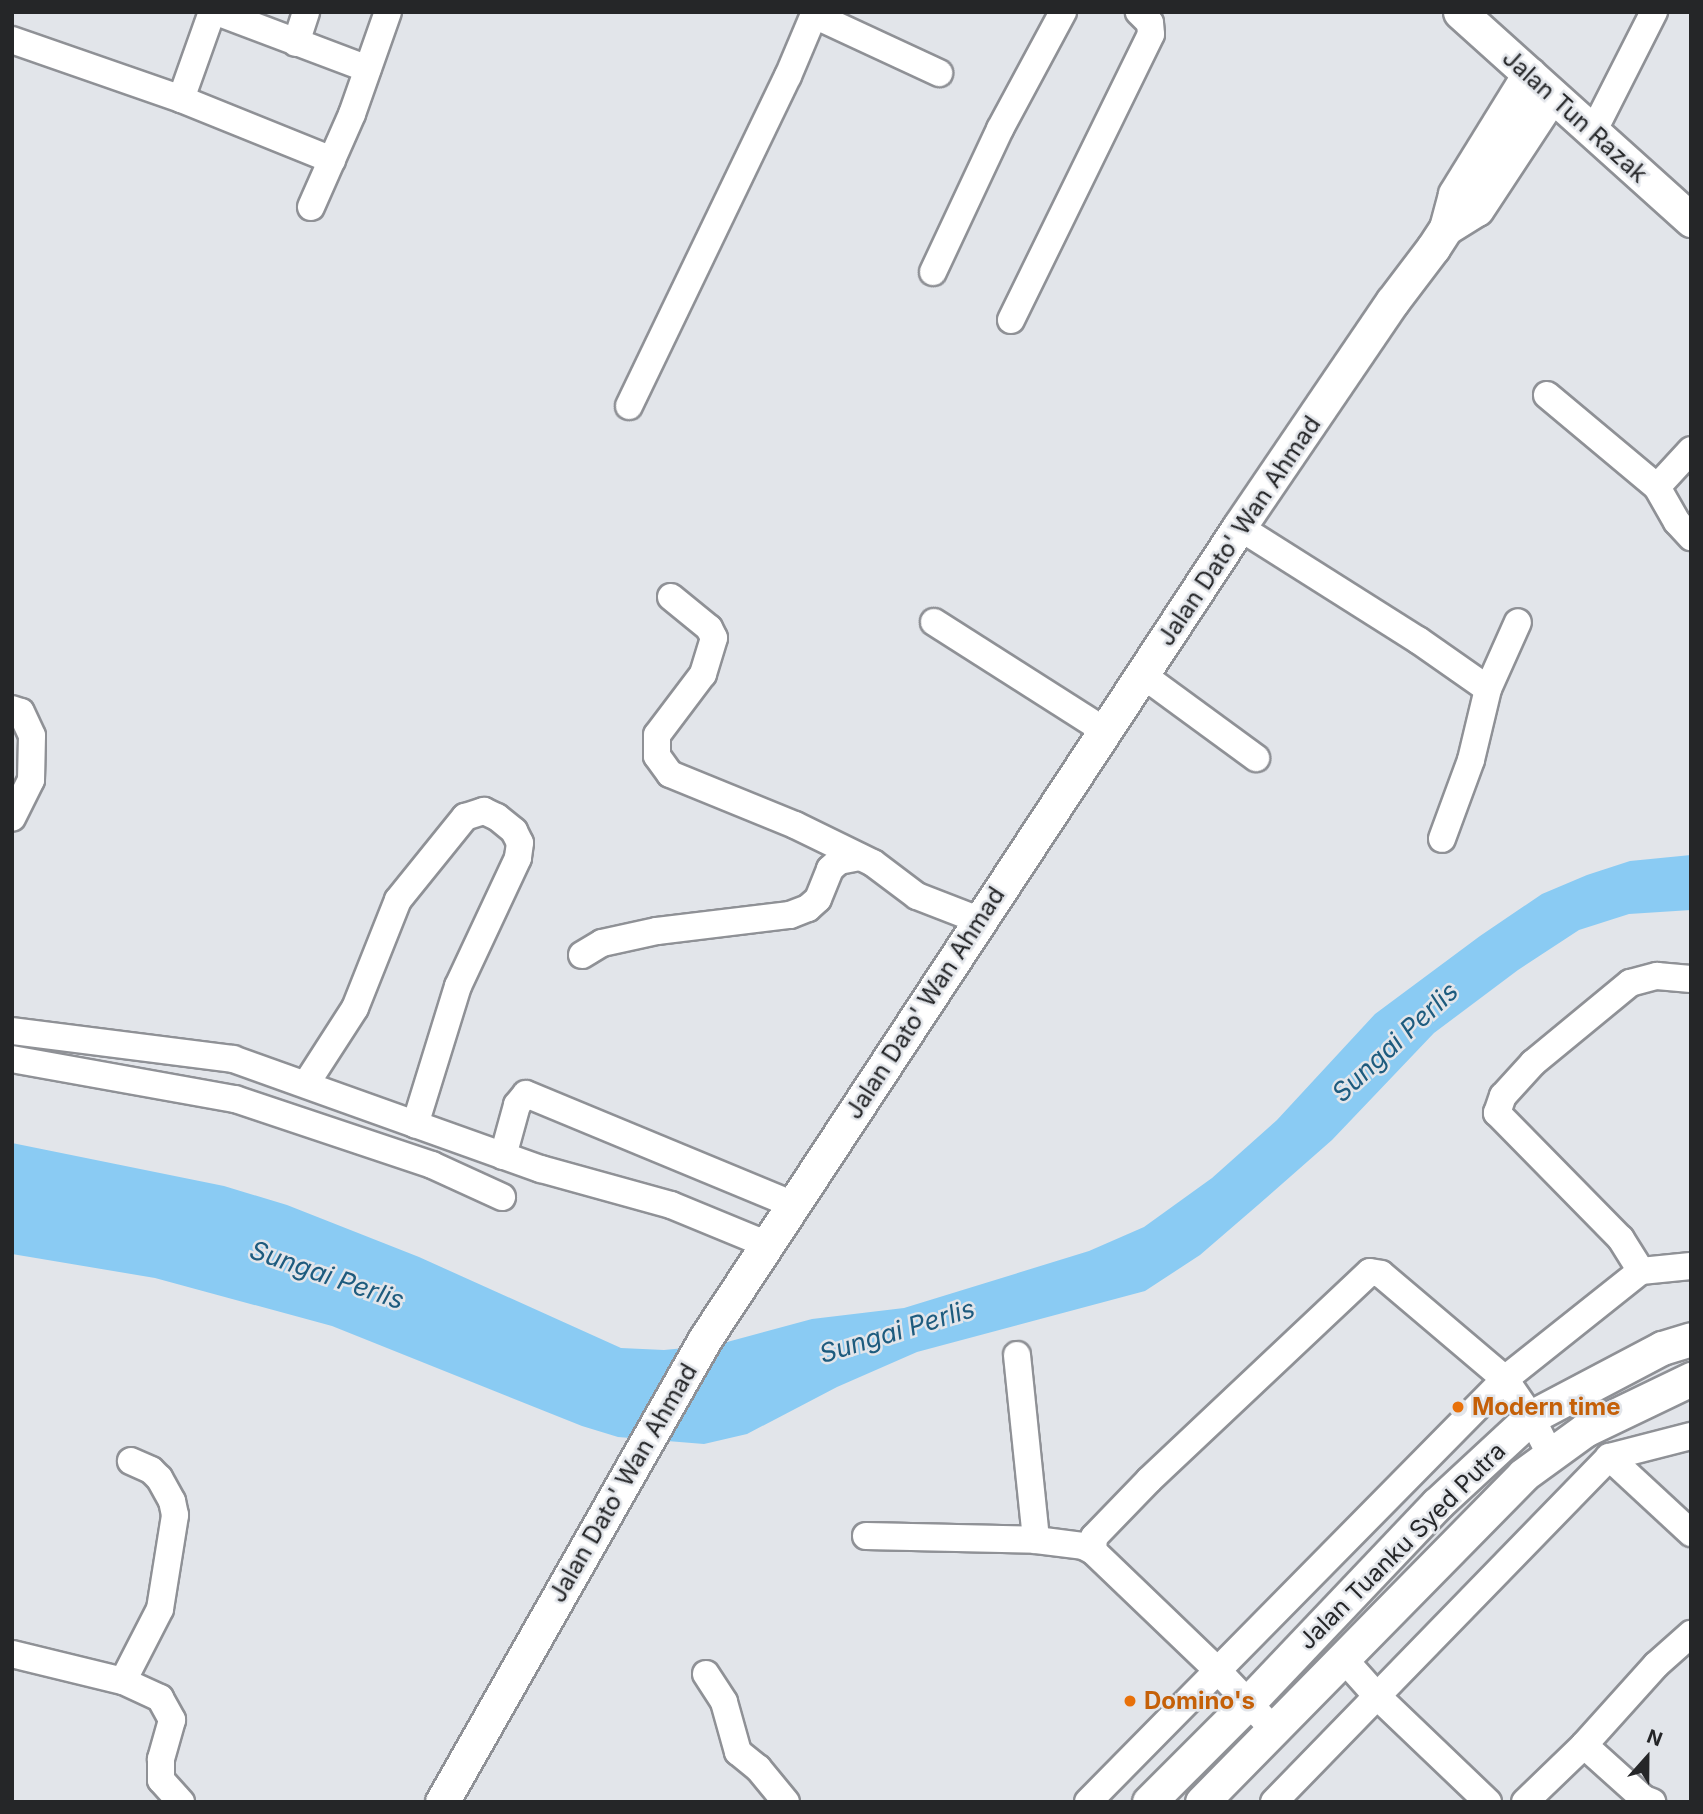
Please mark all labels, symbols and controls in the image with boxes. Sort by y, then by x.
street label: Jalan Tun Razak [1497,43,1653,189]
street label: Jalan Dato' Wan Ahmad [1151,411,1327,651]
street label: Jalan Dato' Wan Ahmad [839,882,1011,1124]
water label: Sungai Perlis [1326,976,1464,1108]
water label: Sungai Perlis [246,1234,408,1316]
water label: Sungai Perlis [816,1293,978,1369]
street label: Jalan Dato' Wan Ahmad [543,1359,703,1607]
place label: Modern time [1472,1393,1621,1421]
marker: Modern time [1450,1399,1466,1415]
street label: Jalan Tuanku Syed Putra [1293,1437,1511,1655]
place label: Domino's [1144,1687,1255,1715]
marker: Domino's [1122,1693,1138,1709]
north arrow [1612,1723,1682,1793]
text: N [1644,1725,1666,1751]

